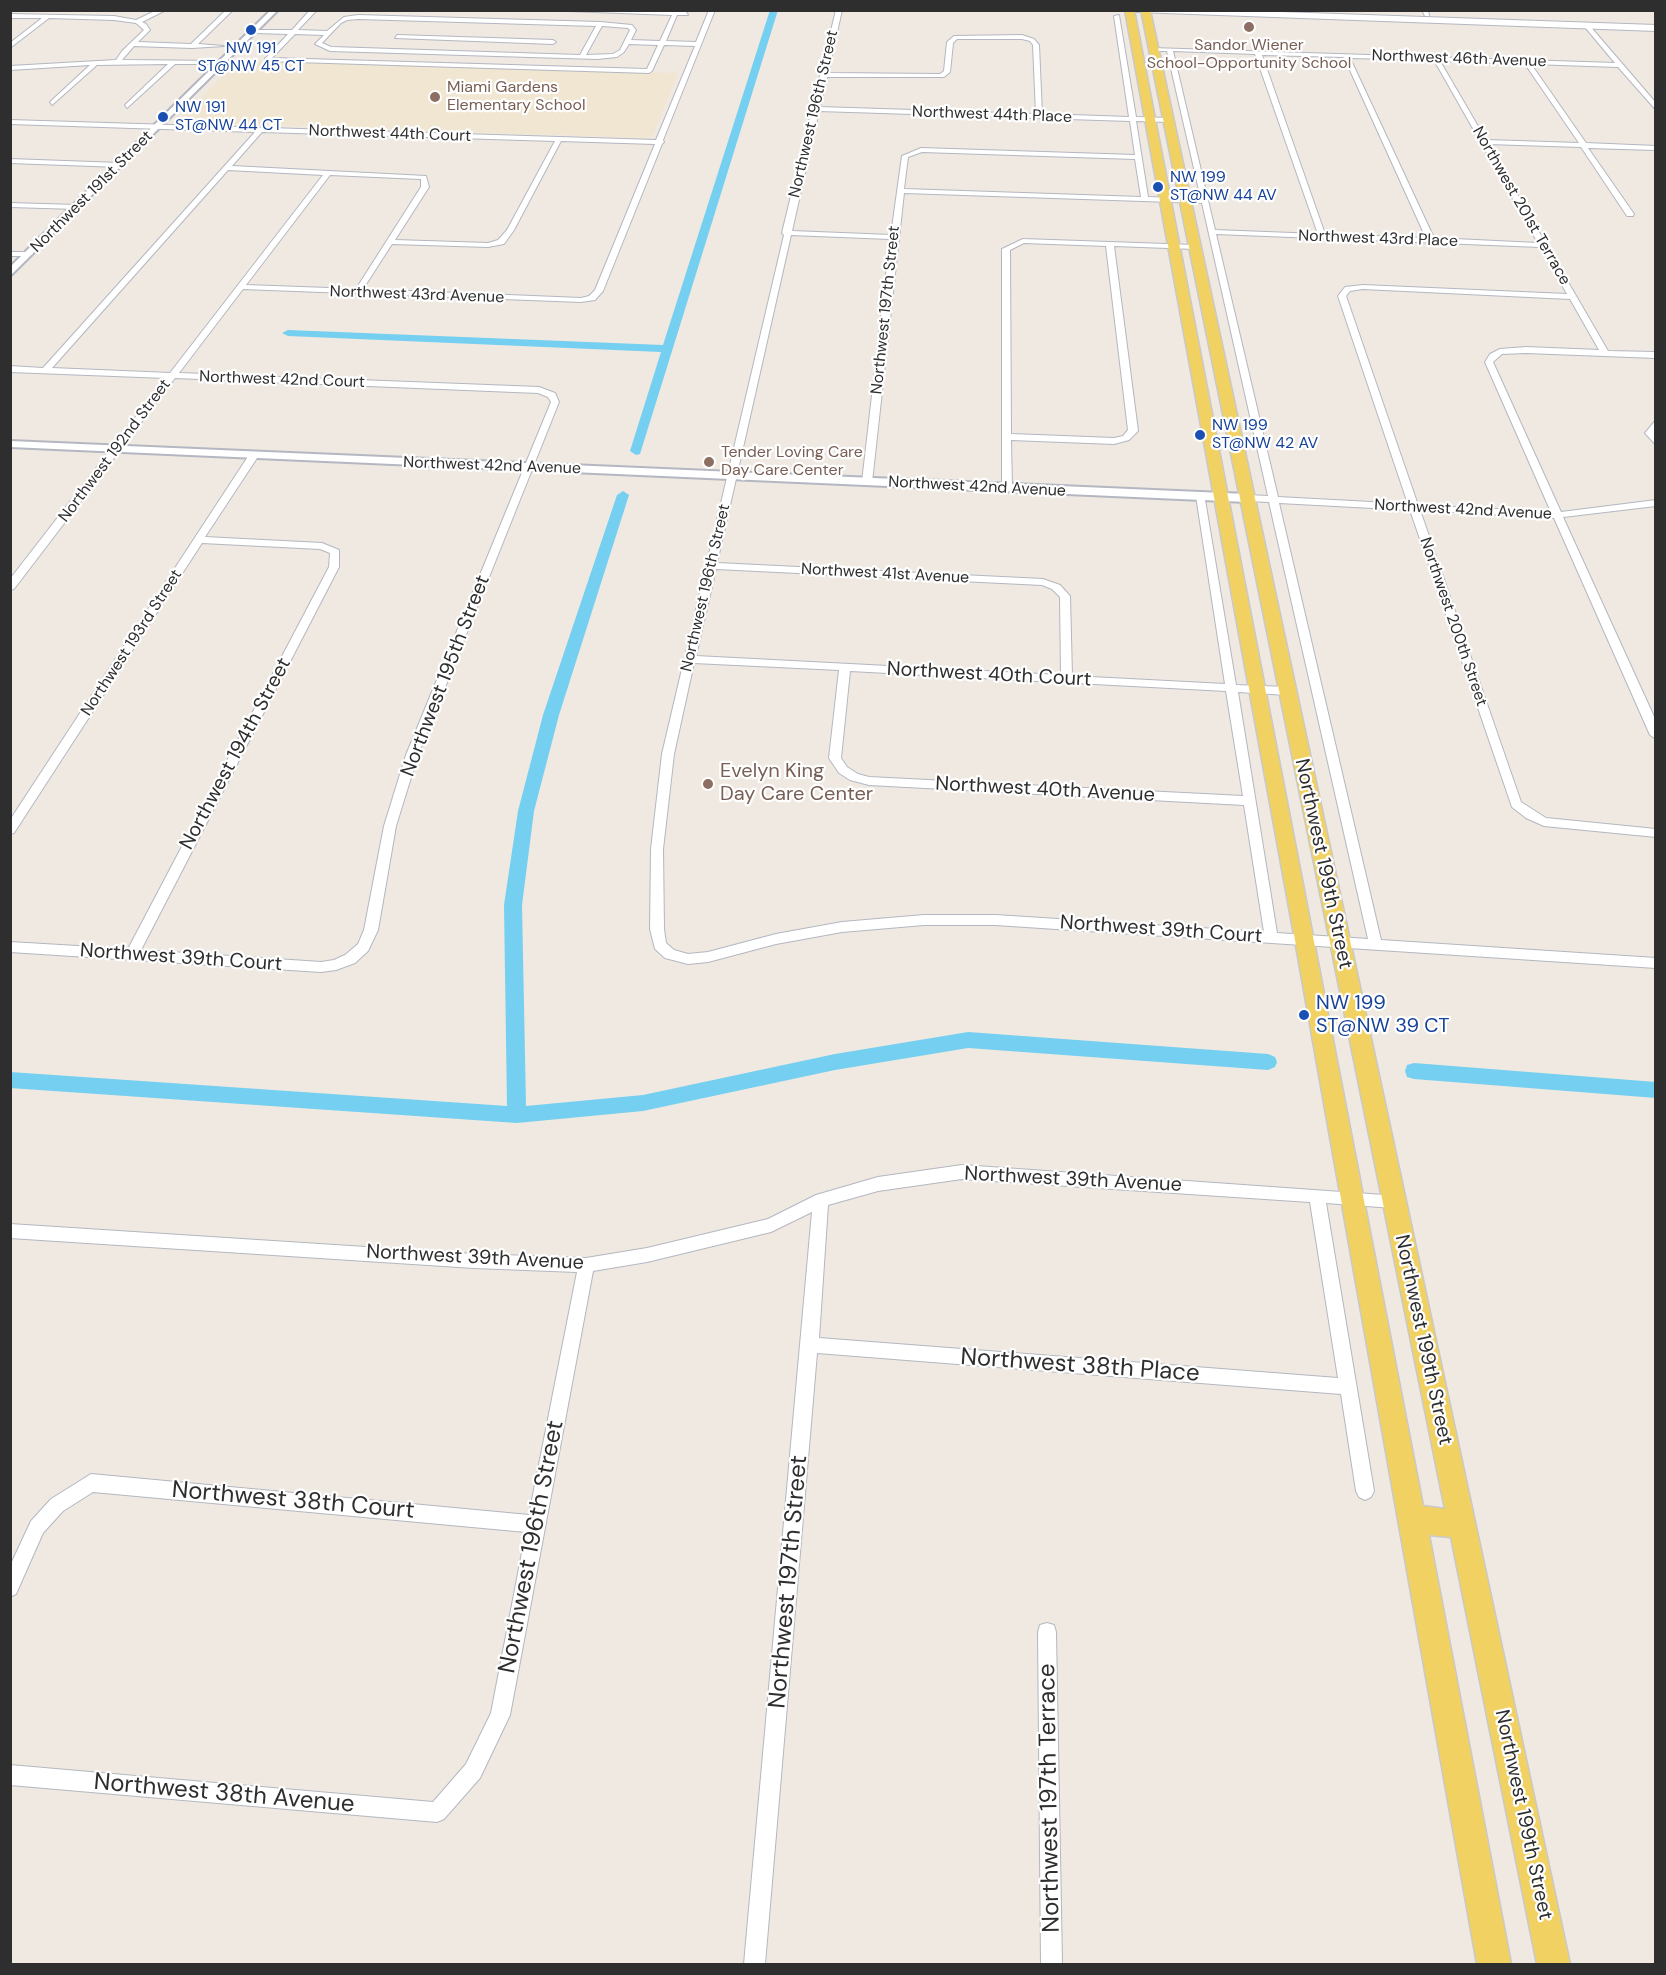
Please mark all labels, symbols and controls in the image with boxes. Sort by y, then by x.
marker: Sandor Wiener School-Opportunity School [1242,20,1256,34]
marker: NW 191 ST@NW 45 CT [244,23,258,37]
street label: Northwest 196th Street [785,28,843,200]
place label: Sandor Wiener School-Opportunity School [1147,36,1351,74]
place label: NW 191 ST@NW 45 CT [197,39,305,77]
street label: Northwest 46th Avenue [1371,46,1547,72]
place label: Miami Gardens Elementary School [447,78,585,116]
marker: Miami Gardens Elementary School [428,90,442,104]
place label: NW 191 ST@NW 44 CT [175,98,282,136]
street label: Northwest 44th Place [912,103,1072,127]
marker: NW 191 ST@NW 44 CT [156,110,170,124]
street label: Northwest 44th Court [308,122,472,146]
street label: Northwest 201st Terrace [1468,123,1574,289]
street label: Northwest 191st Street [27,127,157,257]
place label: NW 199 ST@NW 44 AV [1170,168,1277,206]
marker: NW 199 ST@NW 44 AV [1151,180,1165,194]
street label: Northwest 197th Street [868,225,904,395]
street label: Northwest 43rd Place [1298,227,1458,251]
street label: Northwest 43rd Avenue [329,282,505,308]
street label: Northwest 42nd Court [199,368,365,392]
street label: Northwest 192nd Street [55,376,175,526]
place label: NW 199 ST@NW 42 AV [1212,416,1318,454]
marker: NW 199 ST@NW 42 AV [1193,428,1207,442]
place label: Tender Loving Care Day Care Center [721,443,863,481]
street label: Northwest 42nd Avenue [403,453,581,479]
marker: Tender Loving Care Day Care Center [702,455,716,469]
street label: Northwest 42nd Avenue [888,473,1066,501]
street label: Northwest 42nd Avenue [1374,496,1552,524]
street label: Northwest 196th Street [677,502,735,674]
street label: Northwest 200th Street [1415,535,1491,709]
street label: Northwest 41st Avenue [800,560,970,588]
street label: Northwest 193rd Street [77,566,187,720]
street label: Northwest 195th Street [396,572,496,780]
street label: Northwest 194th Street [175,654,297,854]
street label: Northwest 40th Court [886,658,1092,692]
street label: Northwest 199th Street [1289,757,1357,971]
place label: Evelyn King Day Care Center [720,760,873,807]
street label: Northwest 40th Avenue [935,772,1155,808]
marker: Evelyn King Day Care Center [701,777,715,791]
street label: Northwest 39th Court [1059,911,1263,949]
street label: Northwest 39th Court [79,939,283,977]
place label: NW 199 ST@NW 39 CT [1316,992,1449,1039]
marker: NW 199 ST@NW 39 CT [1297,1008,1311,1022]
street label: Northwest 39th Avenue [964,1162,1182,1198]
street label: Northwest 199th Street [1389,1233,1457,1447]
street label: Northwest 39th Avenue [366,1240,584,1276]
street label: Northwest 38th Place [959,1343,1201,1389]
street label: Northwest 196th Street [493,1418,571,1676]
street label: Northwest 197th Street [764,1454,814,1710]
street label: Northwest 38th Court [170,1476,416,1526]
street label: Northwest 197th Terrace [1033,1663,1067,1933]
street label: Northwest 199th Street [1489,1708,1557,1922]
street label: Northwest 38th Avenue [92,1768,356,1820]

